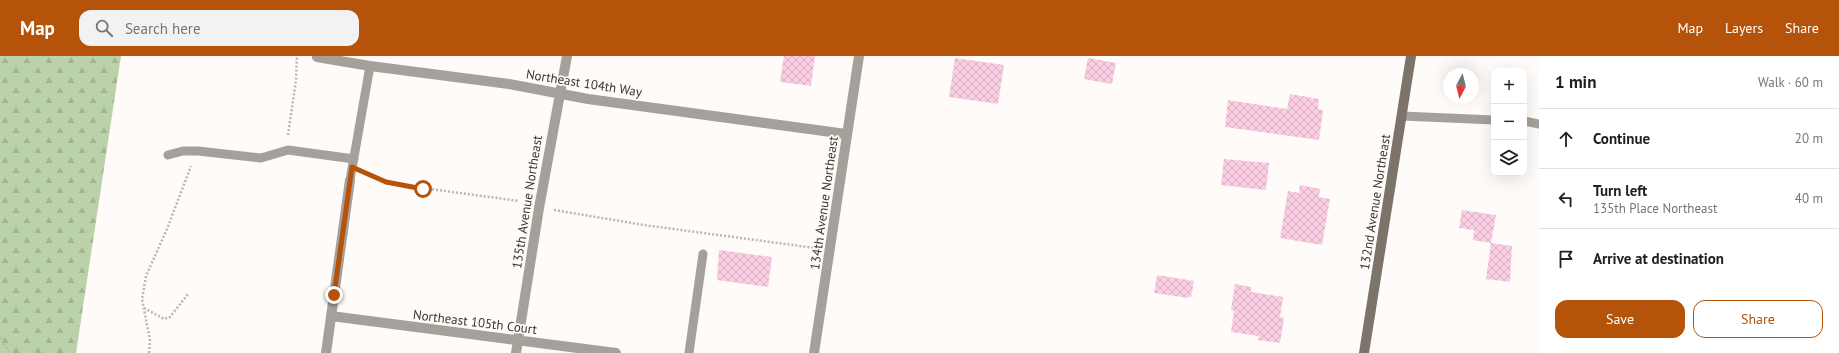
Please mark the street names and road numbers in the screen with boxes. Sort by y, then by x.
street label: Northeast 104th Way [525,65,643,101]
street label: 132nd Avenue Northeast [1356,132,1394,271]
street label: 135th Avenue Northeast [508,133,546,270]
street label: 134th Avenue Northeast [806,134,842,271]
street label: Northeast 105th Court [412,306,539,338]

